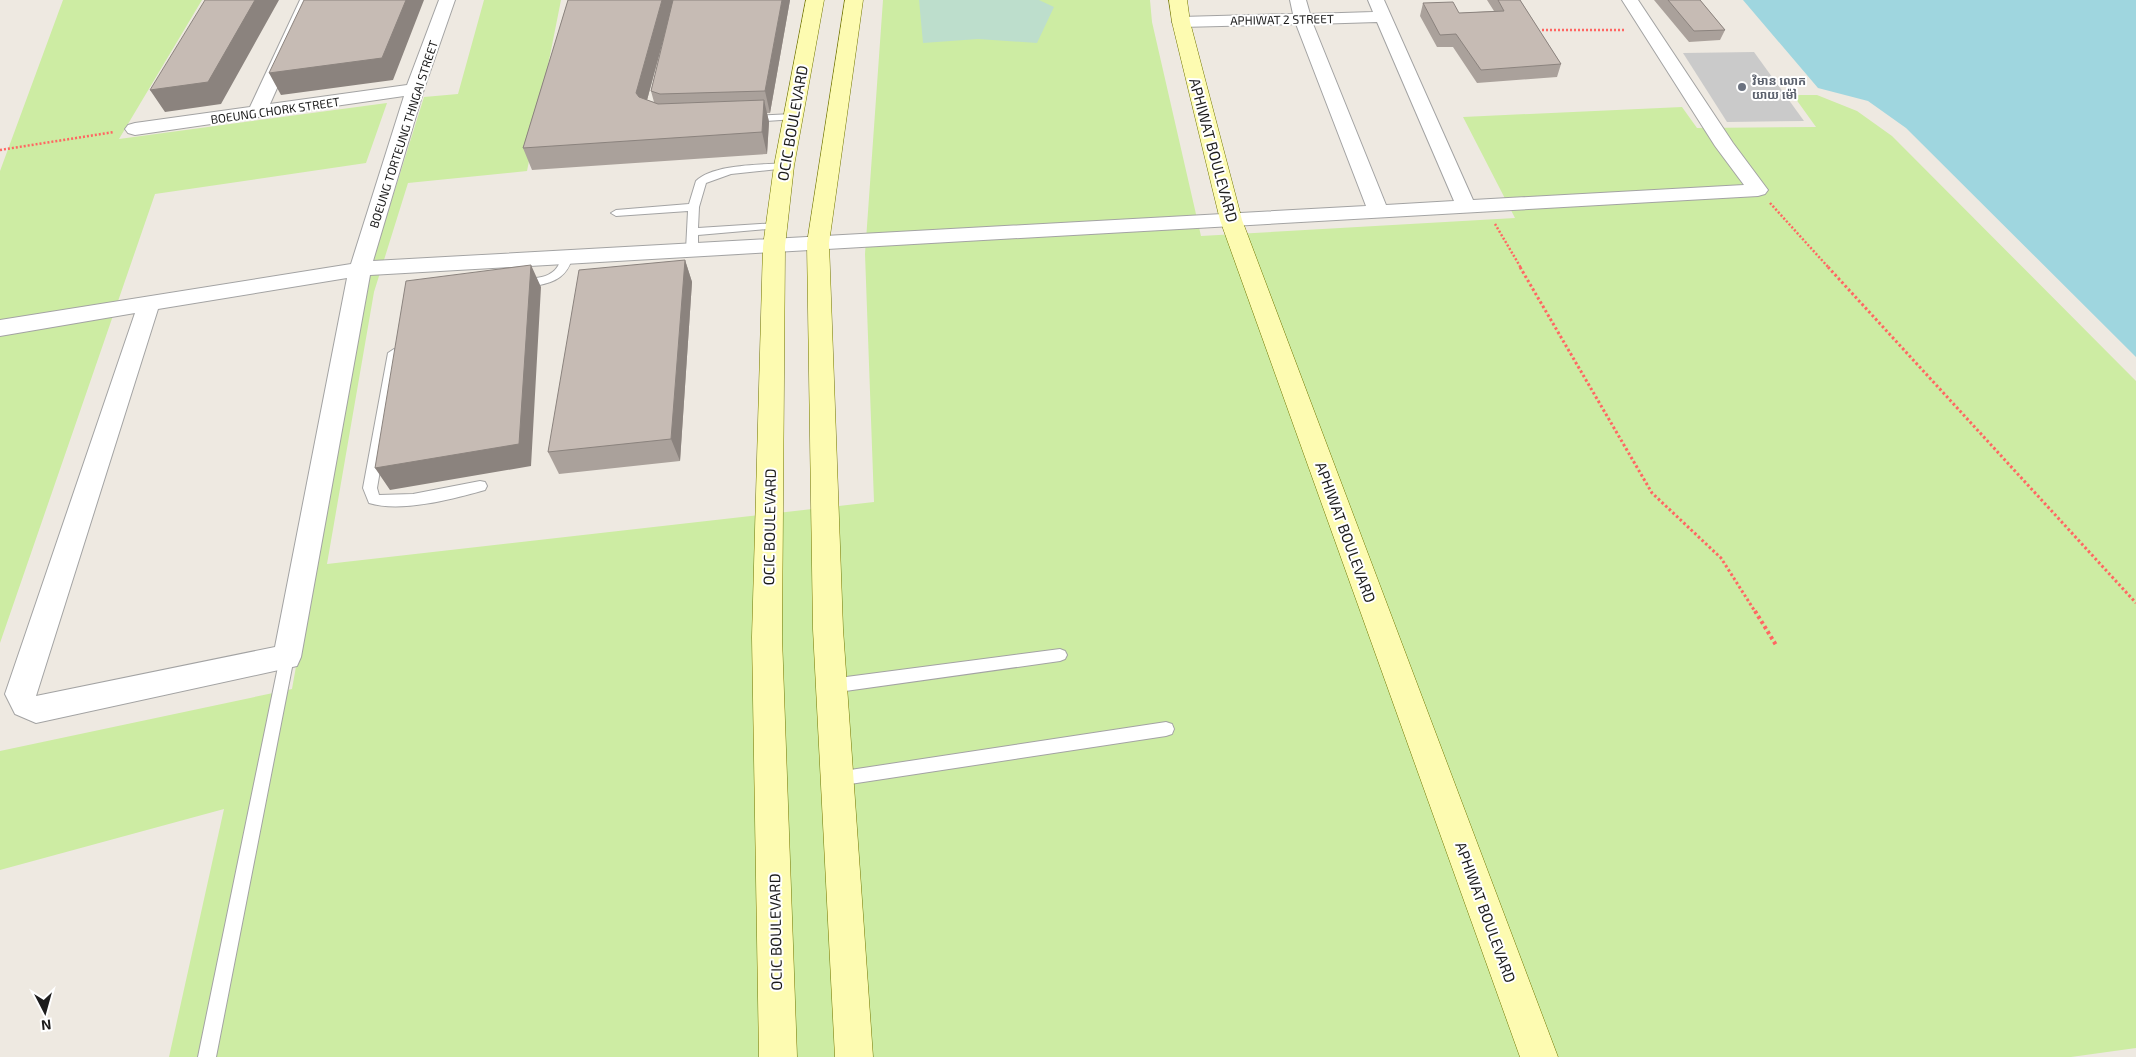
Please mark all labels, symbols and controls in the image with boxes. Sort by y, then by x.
street label: APHIWAT 2 STREET [1230,11,1334,27]
street label: BOEUNG TORTEUNG THNGAI STREET [366,38,440,230]
street label: OCIC BOULEVARD [773,64,811,182]
place label: វិមាន លោក យាយ ម៉ៅ [1752,73,1806,101]
street label: APHIWAT BOULEVARD [1186,76,1242,224]
marker: វិមាន លោក យាយ ម៉ៅ [1736,81,1748,93]
street label: BOEUNG CHORK STREET [210,94,341,126]
street label: APHIWAT BOULEVARD [1312,459,1380,605]
street label: OCIC BOULEVARD [759,468,779,586]
street label: APHIWAT BOULEVARD [1452,839,1520,985]
street label: OCIC BOULEVARD [765,873,785,991]
north arrow [20,987,70,1037]
text: N [40,1016,52,1034]

